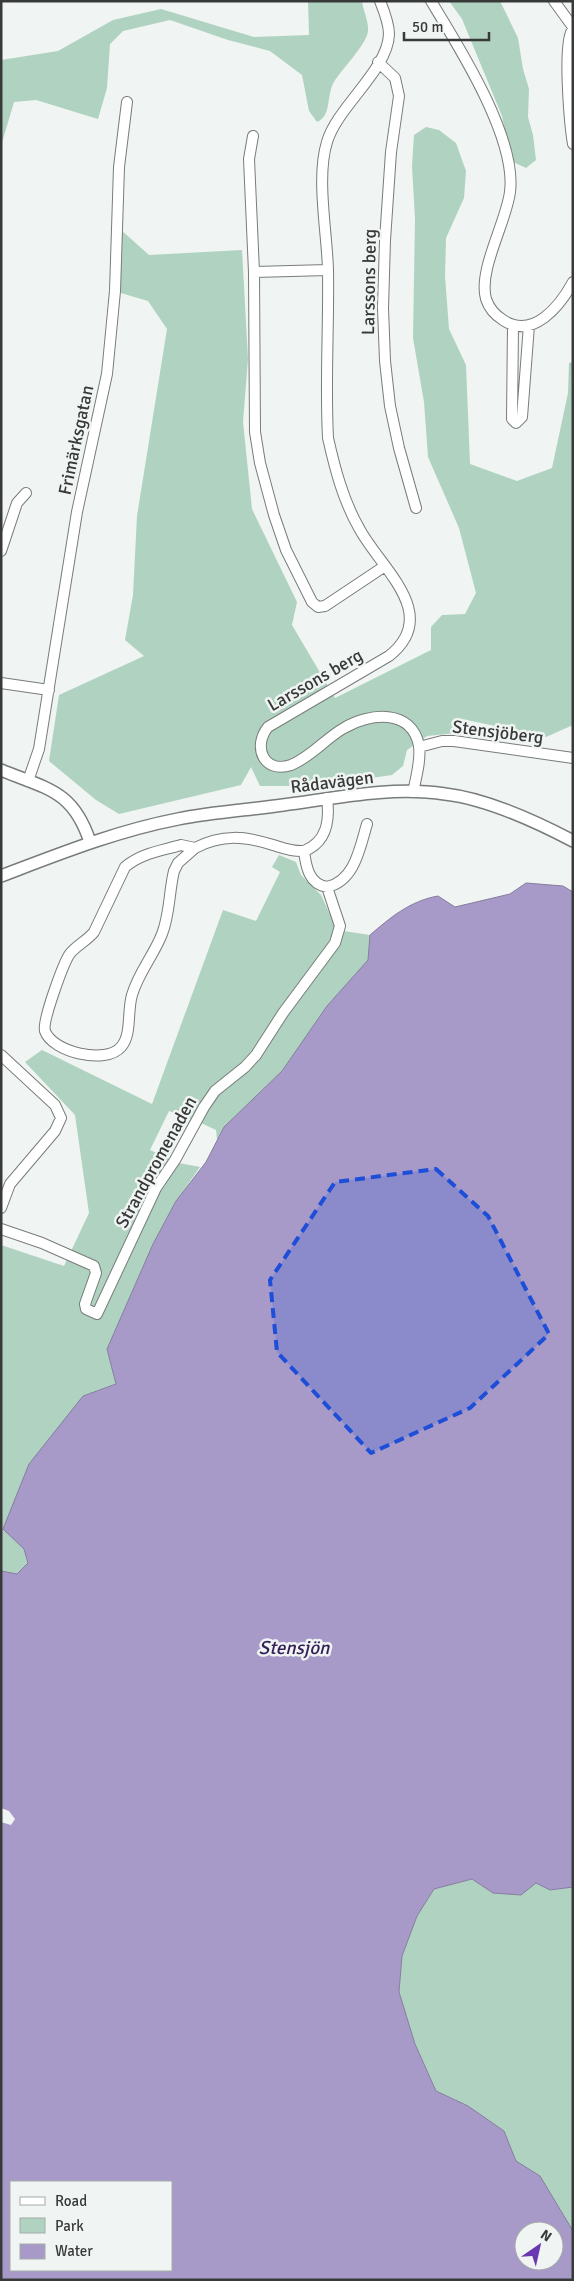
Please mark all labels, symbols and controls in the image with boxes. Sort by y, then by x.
scale bar [404,10,489,42]
text: 50 m [412,18,443,36]
street label: Larssons berg [357,229,381,335]
street label: Frimärksgatan [54,383,98,497]
street label: Larssons berg [264,644,366,716]
street label: Stensjöberg [451,715,545,749]
street label: Rådavägen [289,766,375,798]
street label: Strandpromenaden [111,1092,201,1232]
water label: Stensjön [259,1636,330,1660]
legend [10,2181,172,2271]
text: Road [55,2192,87,2210]
text: Park [55,2217,84,2235]
north arrow [514,2221,564,2271]
text: N [537,2226,555,2245]
text: Water [55,2242,93,2260]

